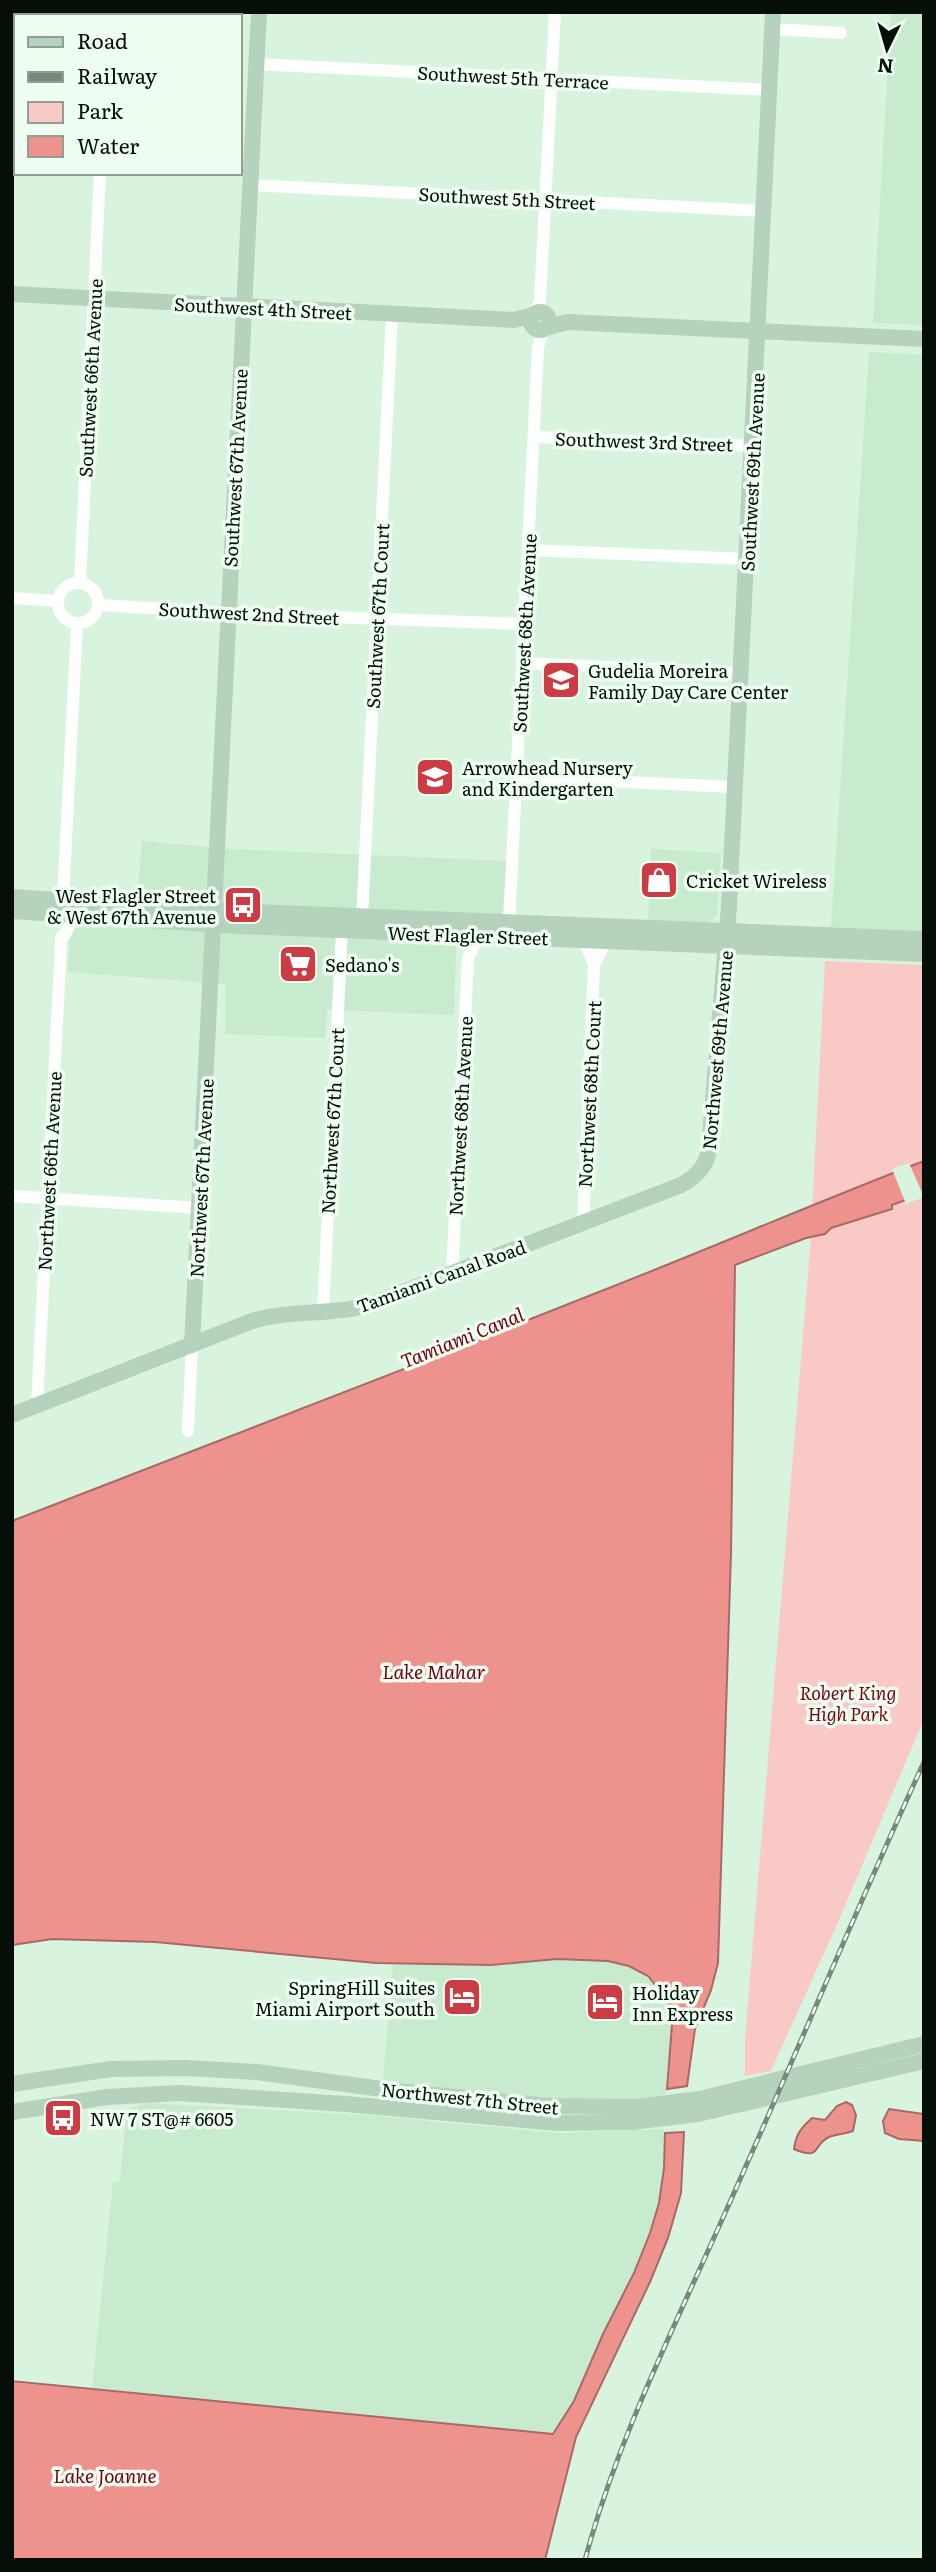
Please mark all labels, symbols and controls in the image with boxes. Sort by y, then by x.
legend [14,14,242,175]
north arrow [852,14,922,84]
text: Road [77,24,128,55]
text: N [876,52,895,82]
text: Railway [77,59,158,90]
street label: Southwest 5th Terrace [417,59,609,95]
text: Park [77,94,123,125]
text: Water [77,129,139,160]
street label: Southwest 5th Street [418,180,597,216]
street label: Southwest 66th Avenue [71,278,109,478]
street label: Southwest 4th Street [173,290,353,326]
street label: Southwest 67th Avenue [216,368,254,568]
street label: Southwest 69th Avenue [733,372,771,572]
street label: Southwest 3rd Street [555,424,734,458]
street label: Southwest 67th Court [359,522,395,709]
street label: Southwest 68th Avenue [505,533,543,733]
street label: Southwest 2nd Street [158,595,341,631]
place label: Gudelia Moreira Family Day Care Center [588,657,789,705]
school or university icon: Gudelia Moreira Family Day Care Center [540,659,582,701]
place label: Arrowhead Nursery and Kindergarten [462,754,634,802]
school or university icon: Arrowhead Nursery and Kindergarten [414,756,456,798]
shop icon: Cricket Wireless [638,859,680,901]
place label: Cricket Wireless [686,867,827,894]
place label: West Flagler Street & West 67th Avenue [47,882,217,930]
bus stop icon: West Flagler Street & West 67th Avenue [222,884,264,926]
street label: West Flagler Street [387,919,550,951]
supermarket icon: Sedano's [277,943,319,985]
street label: Northwest 69th Avenue [695,949,739,1151]
place label: Sedano's [325,951,399,978]
street label: Northwest 68th Court [571,999,607,1188]
street label: Northwest 68th Avenue [441,1015,479,1217]
street label: Northwest 67th Court [314,1026,350,1215]
street label: Northwest 66th Avenue [30,1070,68,1272]
street label: Northwest 67th Avenue [182,1078,220,1278]
street label: Tamiami Canal Road [353,1233,529,1319]
water label: Tamiami Canal [396,1299,528,1374]
water label: Lake Mahar [382,1657,486,1685]
park label: Robert King High Park [800,1679,896,1727]
place label: SpringHill Suites Miami Airport South [255,1974,435,2022]
hotel icon: SpringHill Suites Miami Airport South [441,1976,483,2018]
place label: Holiday Inn Express [632,1979,733,2027]
hotel icon: Holiday Inn Express [584,1981,626,2023]
street label: Northwest 7th Street [380,2075,561,2121]
bus stop icon: NW 7 ST@# 6605 [42,2097,84,2139]
place label: NW 7 ST@# 6605 [90,2105,234,2132]
water label: Lake Joanne [53,2461,157,2489]

